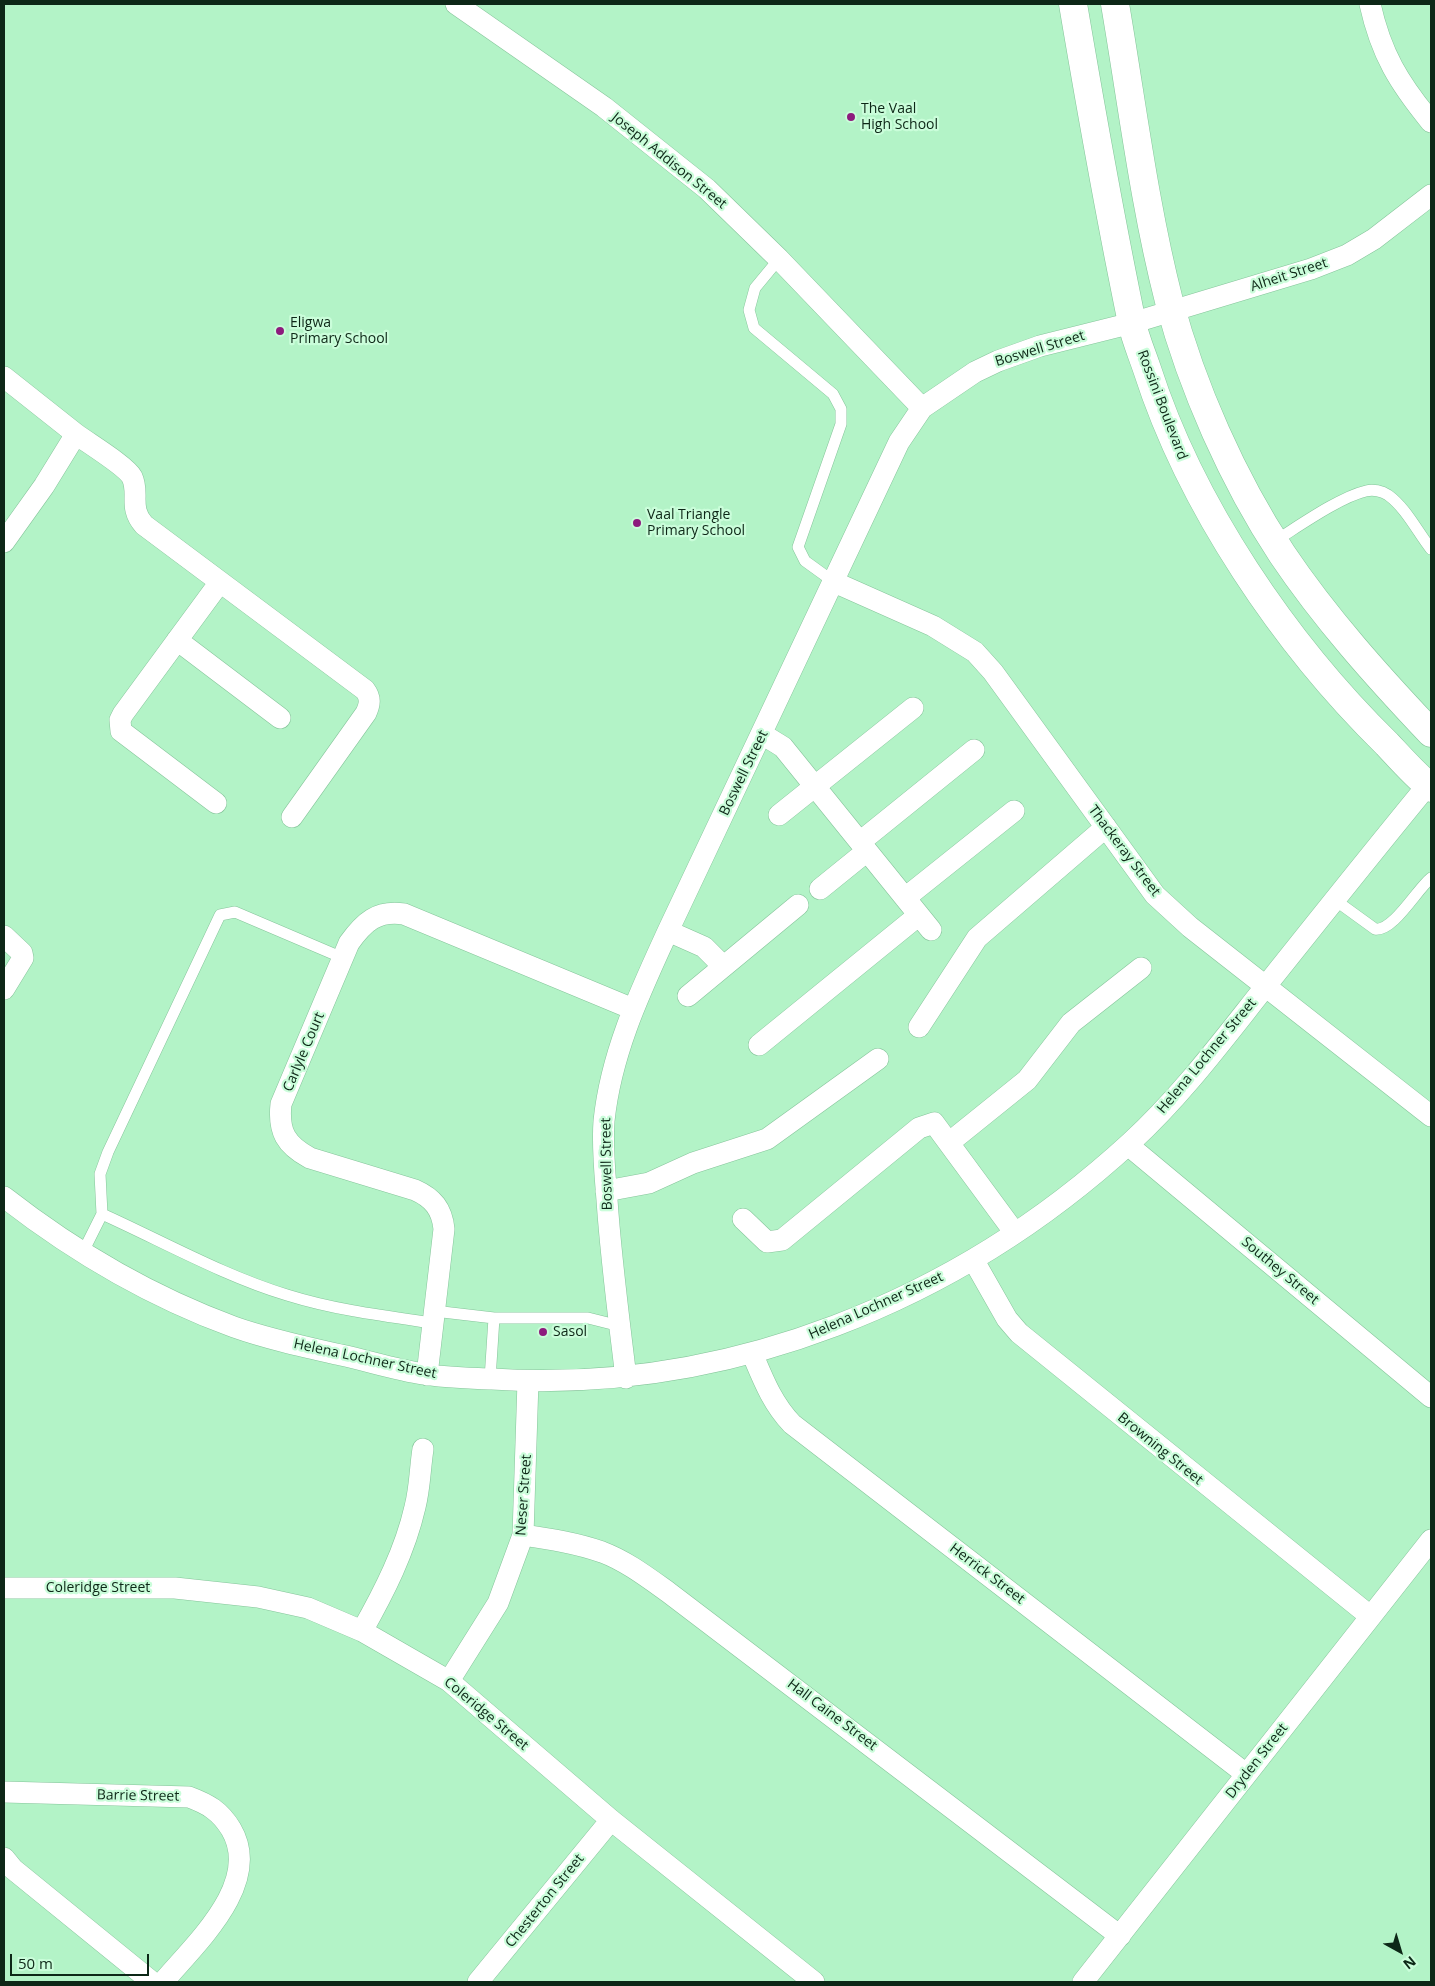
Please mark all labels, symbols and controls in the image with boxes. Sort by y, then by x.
place label: The Vaal High School [861,101,938,134]
street label: Joseph Addison Street [608,109,730,213]
marker: The Vaal High School [845,111,857,123]
street label: Alheit Street [1248,255,1330,295]
place label: Eligwa Primary School [290,315,388,348]
marker: Eligwa Primary School [274,325,286,337]
street label: Boswell Street [993,327,1087,371]
street label: Rossini Boulevard [1133,348,1191,462]
place label: Vaal Triangle Primary School [647,507,745,540]
marker: Vaal Triangle Primary School [631,517,643,529]
street label: Boswell Street [716,728,772,818]
street label: Thackeray Street [1084,802,1164,900]
street label: Helena Lochner Street [1154,995,1260,1117]
street label: Carlyle Court [280,1010,328,1094]
street label: Boswell Street [598,1118,616,1210]
street label: Southey Street [1238,1234,1322,1308]
street label: Helena Lochner Street [806,1269,946,1343]
place label: Sasol [553,1324,587,1340]
marker: Sasol [537,1326,549,1338]
street label: Helena Lochner Street [292,1336,438,1382]
street label: Browning Street [1114,1409,1206,1489]
street label: Neser Street [513,1454,535,1536]
street label: Herrick Street [946,1540,1028,1608]
street label: Coleridge Street [46,1580,150,1596]
street label: Coleridge Street [441,1674,531,1754]
street label: Hall Caine Street [784,1676,880,1754]
street label: Dryden Street [1222,1720,1292,1802]
street label: Barrie Street [97,1787,179,1805]
street label: Chesterton Street [502,1851,588,1951]
north arrow [1375,1926,1425,1976]
scale bar [12,1944,151,1976]
text: N [1399,1952,1420,1974]
text: 50 m [18,1953,53,1973]

